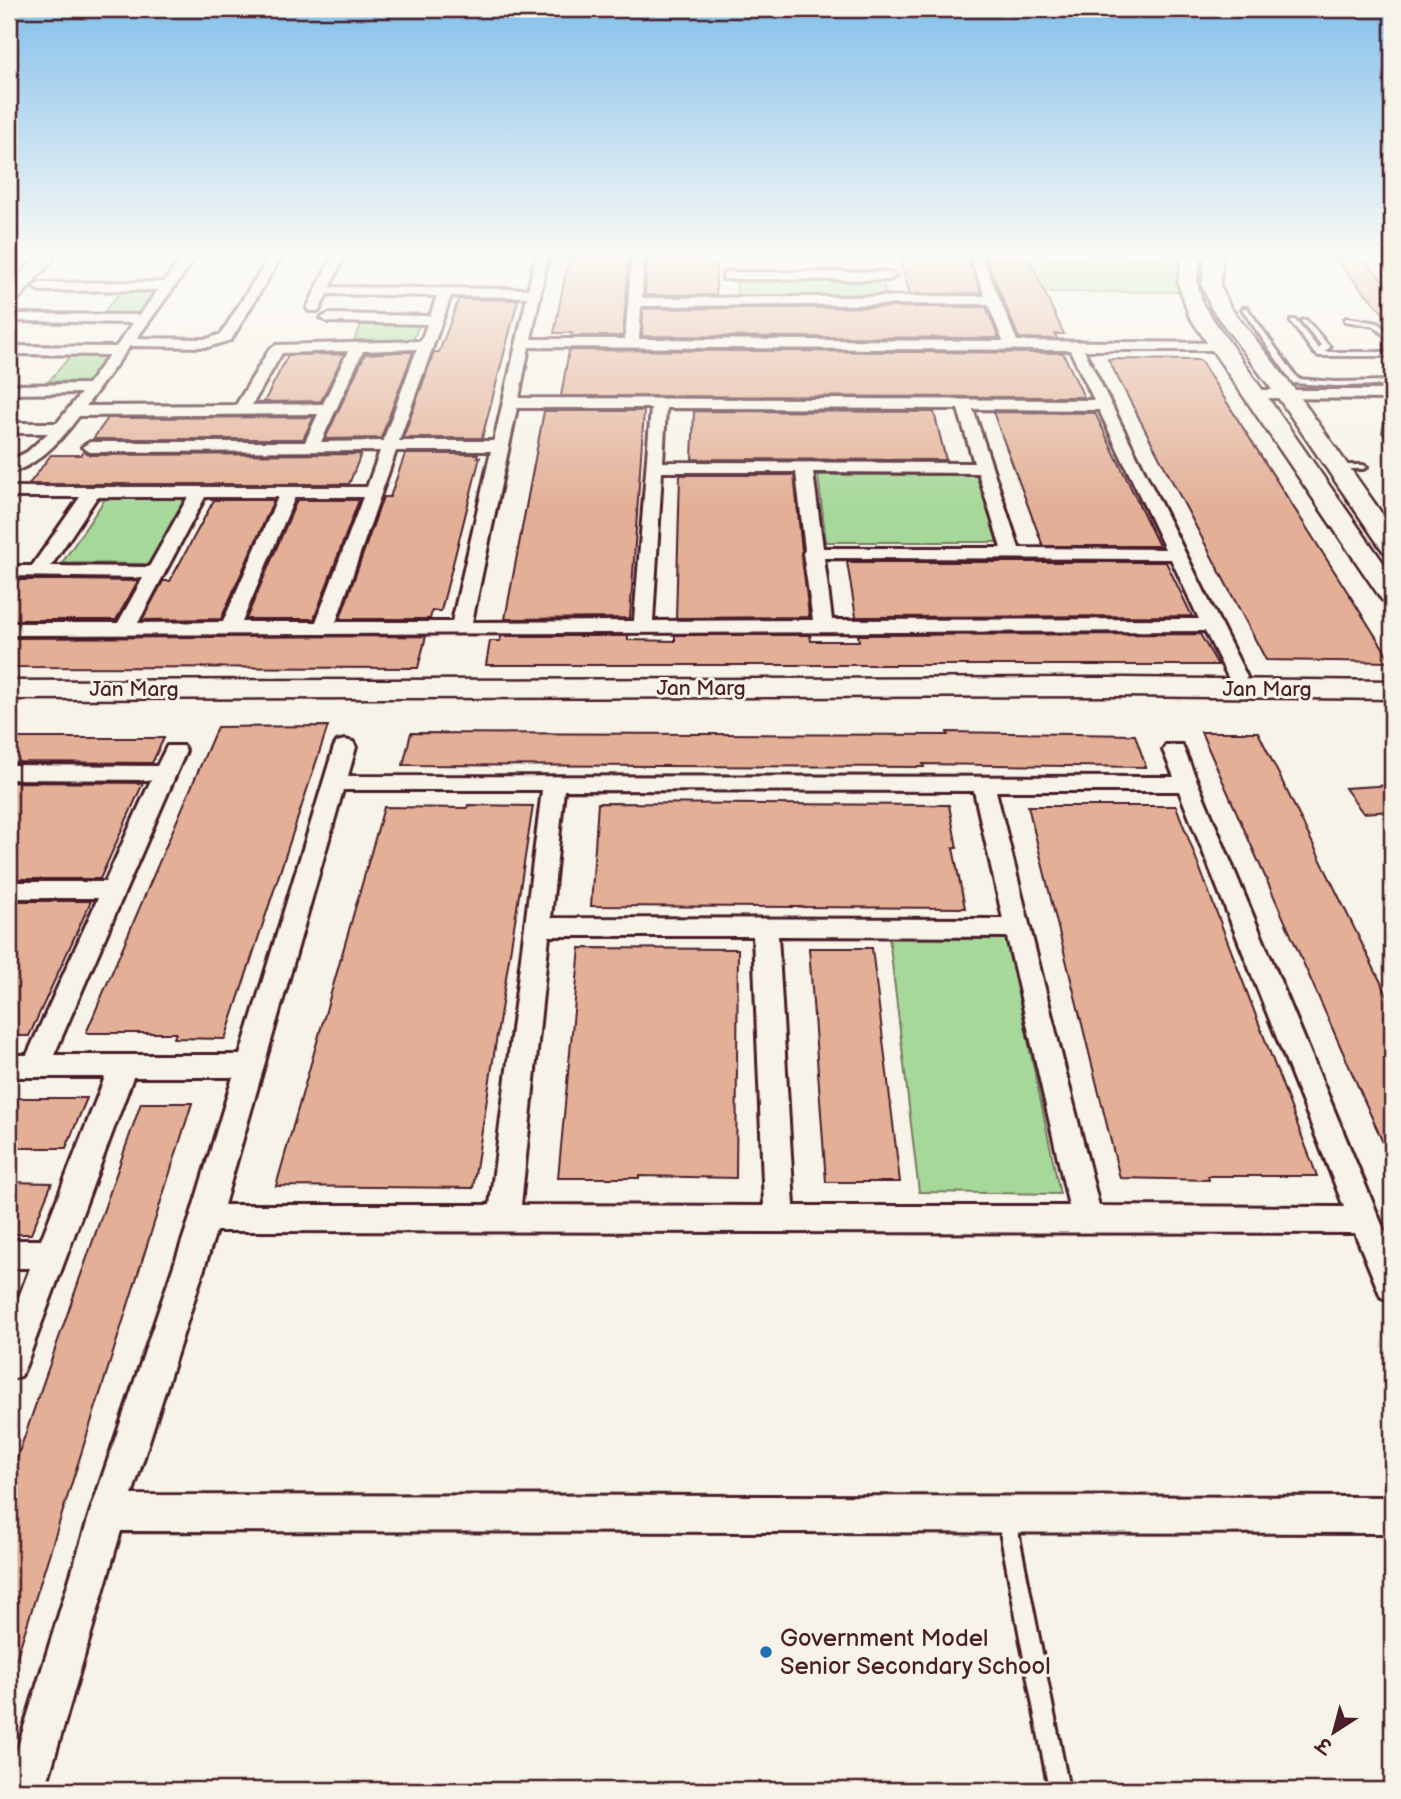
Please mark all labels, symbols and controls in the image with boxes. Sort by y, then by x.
street label: Jan Marg [656,676,746,701]
street label: Jan Marg [89,677,179,702]
street label: Jan Marg [1222,677,1312,702]
place label: Government Model Senior Secondary School [780,1624,1051,1681]
marker: Government Model Senior Secondary School [758,1644,774,1660]
north arrow [1300,1698,1370,1768]
text: उ [1311,1730,1338,1759]

